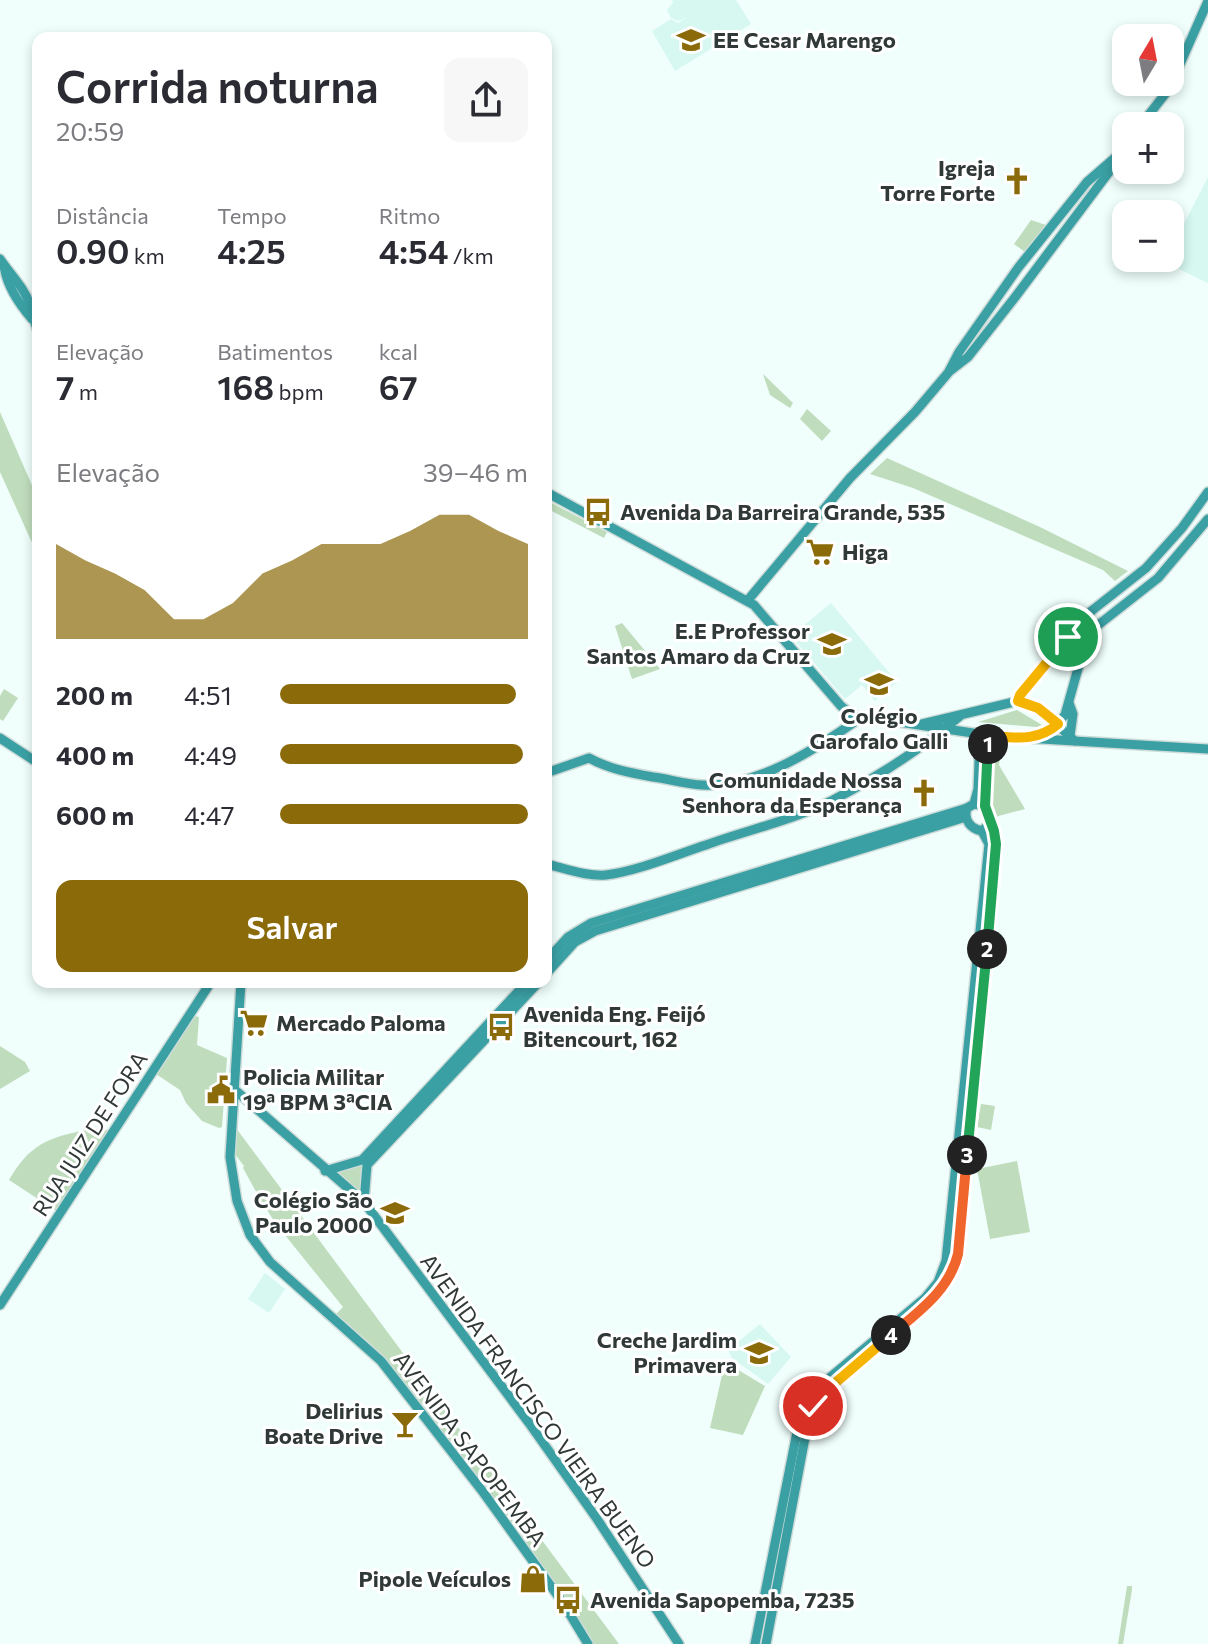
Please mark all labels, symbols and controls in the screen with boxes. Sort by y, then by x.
north arrow [1112,24,1184,96]
map controls [1112,24,1184,272]
school or university icon: EE Cesar Marengo [676,25,706,55]
place label: EE Cesar Marengo [713,26,896,53]
text: Corrida noturna [56,58,379,112]
button: share [444,58,528,142]
button: + [1112,112,1184,184]
text: 20:59 [56,115,124,146]
place label: Igreja Torre Forte [880,154,995,206]
church icon: Igreja Torre Forte [1002,166,1032,196]
button: − [1112,200,1184,272]
text: Distância [56,202,149,229]
text: Tempo [217,202,287,229]
text: Ritmo [379,202,440,229]
text: 0.90 [56,229,129,271]
text: 4:25 [217,229,286,271]
text: 4:54 [379,229,448,271]
text: km [129,242,165,269]
text: /km [448,242,494,269]
text: Elevação [56,338,144,365]
text: Batimentos [217,338,333,365]
text: kcal [379,338,418,365]
text: 7 [56,365,74,407]
text: 168 [217,365,274,407]
text: 67 [379,365,418,407]
text: m [74,378,98,405]
text: bpm [274,378,324,405]
text: Elevação [56,456,160,487]
text: 39–46 m [423,456,528,487]
bus stop icon: Avenida Da Barreira Grande, 535 [583,497,613,527]
place label: Avenida Da Barreira Grande, 535 [620,498,945,525]
supermarket icon: Higa [805,537,835,567]
place label: Higa [842,538,888,565]
pin [1034,603,1102,671]
icon: arrive [1046,615,1090,659]
place label: E.E Professor Santos Amaro da Cruz [586,617,810,669]
school or university icon: E.E Professor Santos Amaro da Cruz [817,629,847,659]
school or university icon: Colégio Garofalo Galli [864,669,894,699]
text: 200 m [56,679,133,710]
text: 4:51 [184,679,232,710]
place label: Colégio Garofalo Galli [810,702,948,754]
pin: 1 [968,724,1008,764]
text: 1 [983,730,993,757]
text: 400 m [56,739,134,770]
text: 4:49 [184,739,237,770]
place label: Comunidade Nossa Senhora da Esperança [682,766,902,818]
church icon: Comunidade Nossa Senhora da Esperança [909,778,939,808]
text: 600 m [56,799,134,830]
text: 4:47 [184,799,235,830]
button: Salvar [56,880,528,972]
pin: 2 [967,929,1007,969]
text: 2 [981,935,993,962]
place label: Avenida Eng. Feijó Bitencourt, 162 [523,1000,706,1052]
supermarket icon: Mercado Paloma [239,1008,269,1038]
place label: Mercado Paloma [276,1009,446,1036]
bus stop icon: Avenida Eng. Feijó Bitencourt, 162 [486,1012,516,1042]
street label: RUA JUIZ DE FORA [26,1046,153,1221]
place label: Policia Militar 19ª BPM 3ªCIA [243,1063,393,1115]
public building icon: Policia Militar 19ª BPM 3ªCIA [206,1075,236,1105]
pin: 3 [947,1135,987,1175]
text: 3 [961,1141,973,1168]
place label: Colégio São Paulo 2000 [254,1186,373,1238]
school or university icon: Colégio São Paulo 2000 [380,1198,410,1228]
street label: AVENIDA FRANCISCO VIEIRA BUENO [415,1248,662,1573]
pin: 4 [871,1315,911,1355]
text: 4 [884,1321,898,1348]
place label: Creche Jardim Primavera [597,1326,737,1378]
school or university icon: Creche Jardim Primavera [744,1338,774,1368]
street label: AVENIDA SAPOPEMBA [388,1346,552,1551]
pin [779,1372,847,1440]
icon: check [791,1384,835,1428]
place label: Delirius Boate Drive [264,1397,383,1449]
bar icon: Delirius Boate Drive [390,1409,420,1439]
shop icon: Pipole Veículos [518,1564,548,1594]
place label: Pipole Veículos [358,1565,511,1592]
bus stop icon: Avenida Sapopemba, 7235 [553,1585,583,1615]
place label: Avenida Sapopemba, 7235 [590,1586,855,1613]

